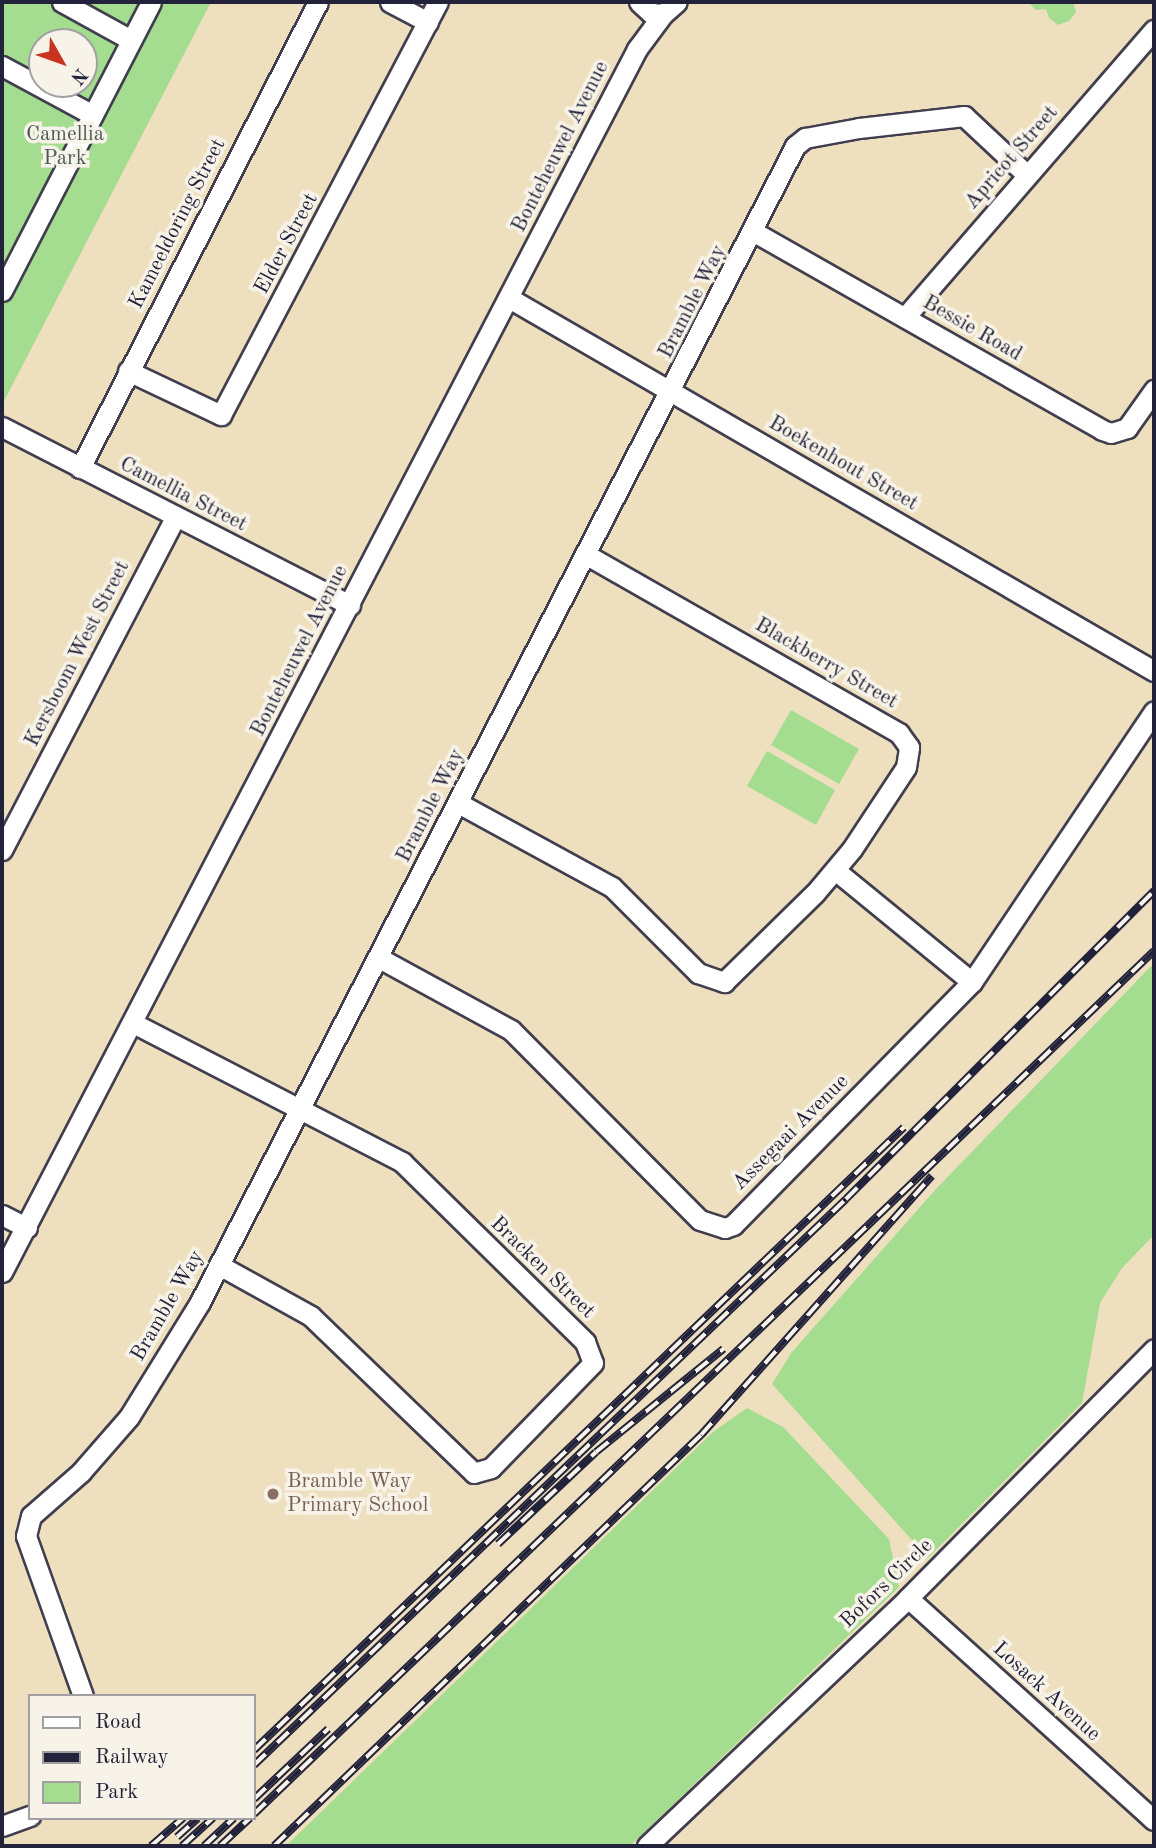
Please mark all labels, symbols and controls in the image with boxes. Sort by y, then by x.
north arrow [28,28,98,98]
street label: Bonteheuwel Avenue [507,57,615,237]
text: N [66,64,90,87]
street label: Apricot Street [960,101,1064,215]
park label: Camellia Park [26,122,104,172]
street label: Kameeldoring Street [124,135,232,313]
street label: Elder Street [250,189,324,299]
street label: Bramble Way [654,241,732,363]
street label: Bessie Road [918,290,1026,368]
street label: Boekenhout Street [764,411,922,517]
street label: Camellia Street [115,452,251,538]
street label: Kersboom West Street [20,557,136,751]
street label: Bonteheuwel Avenue [246,561,354,741]
street label: Blackberry Street [750,613,902,715]
street label: Bramble Way [392,745,470,867]
street label: Assegaai Avenue [728,1070,854,1196]
street label: Bracken Street [484,1212,600,1324]
street label: Bramble Way [126,1246,210,1366]
place label: Bramble Way Primary School [287,1469,428,1519]
marker: Bramble Way Primary School [265,1486,281,1502]
street label: Bofors Circle [836,1534,938,1634]
street label: Losack Avenue [987,1637,1105,1747]
legend [28,1694,256,1820]
text: Road [95,1712,142,1733]
text: Railway [95,1747,169,1768]
text: Park [95,1782,138,1803]

